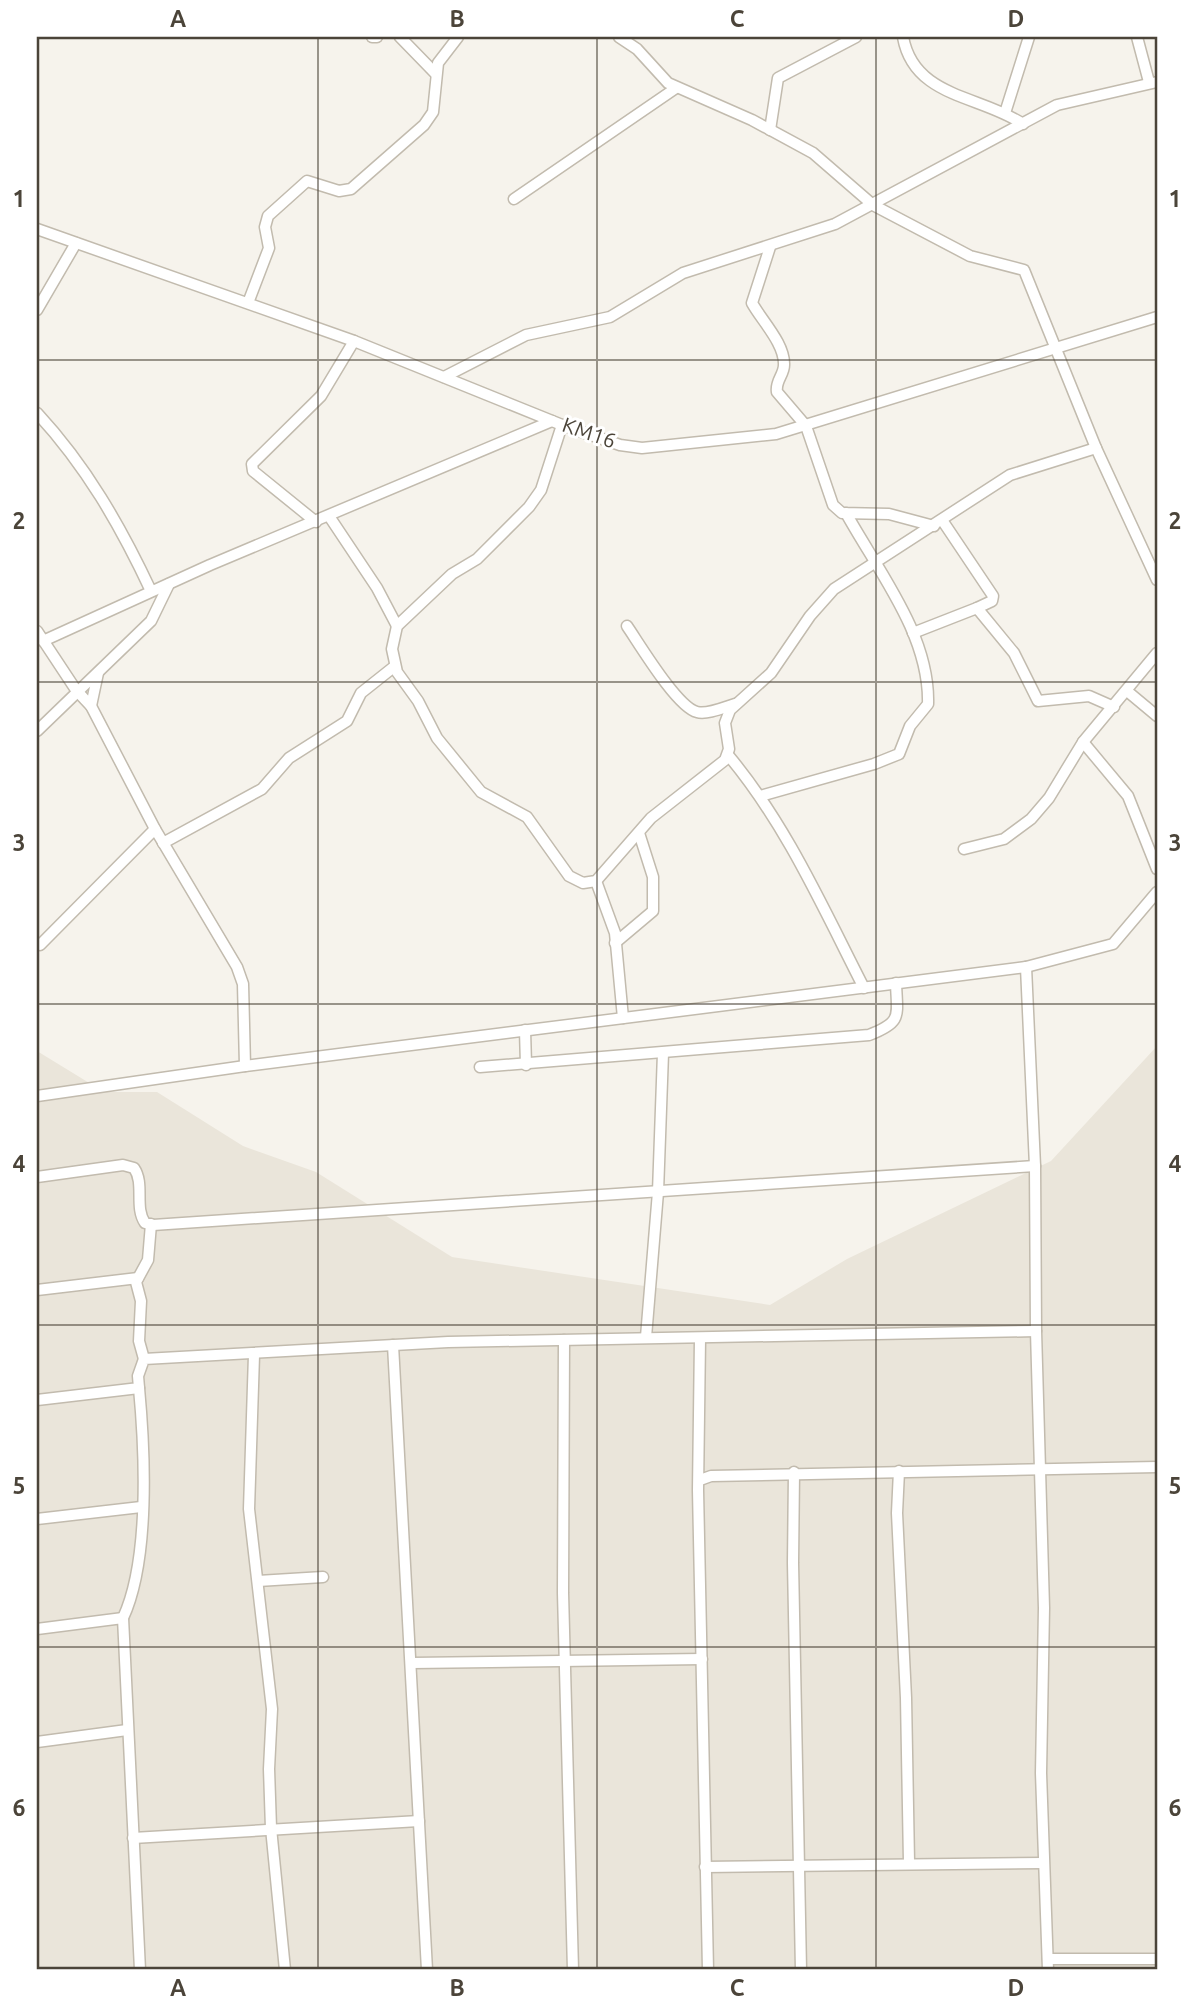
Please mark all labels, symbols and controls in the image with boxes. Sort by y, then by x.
text: A [170,6,186,31]
text: B [449,6,465,31]
text: C [730,6,745,31]
text: D [1008,6,1024,31]
text: 1 [13,186,25,211]
text: 1 [1169,186,1181,211]
street label: KM16 [560,412,619,452]
text: 2 [13,508,25,533]
text: 2 [1169,508,1181,533]
text: 3 [13,830,25,855]
text: 3 [1169,830,1181,855]
text: 4 [13,1151,26,1176]
text: 4 [1169,1151,1182,1176]
text: 5 [13,1473,25,1498]
text: 5 [1169,1473,1181,1498]
text: 6 [13,1795,26,1820]
text: 6 [1169,1795,1182,1820]
text: A [170,1975,186,2000]
text: B [449,1975,465,2000]
text: C [730,1975,745,2000]
text: D [1008,1975,1024,2000]

